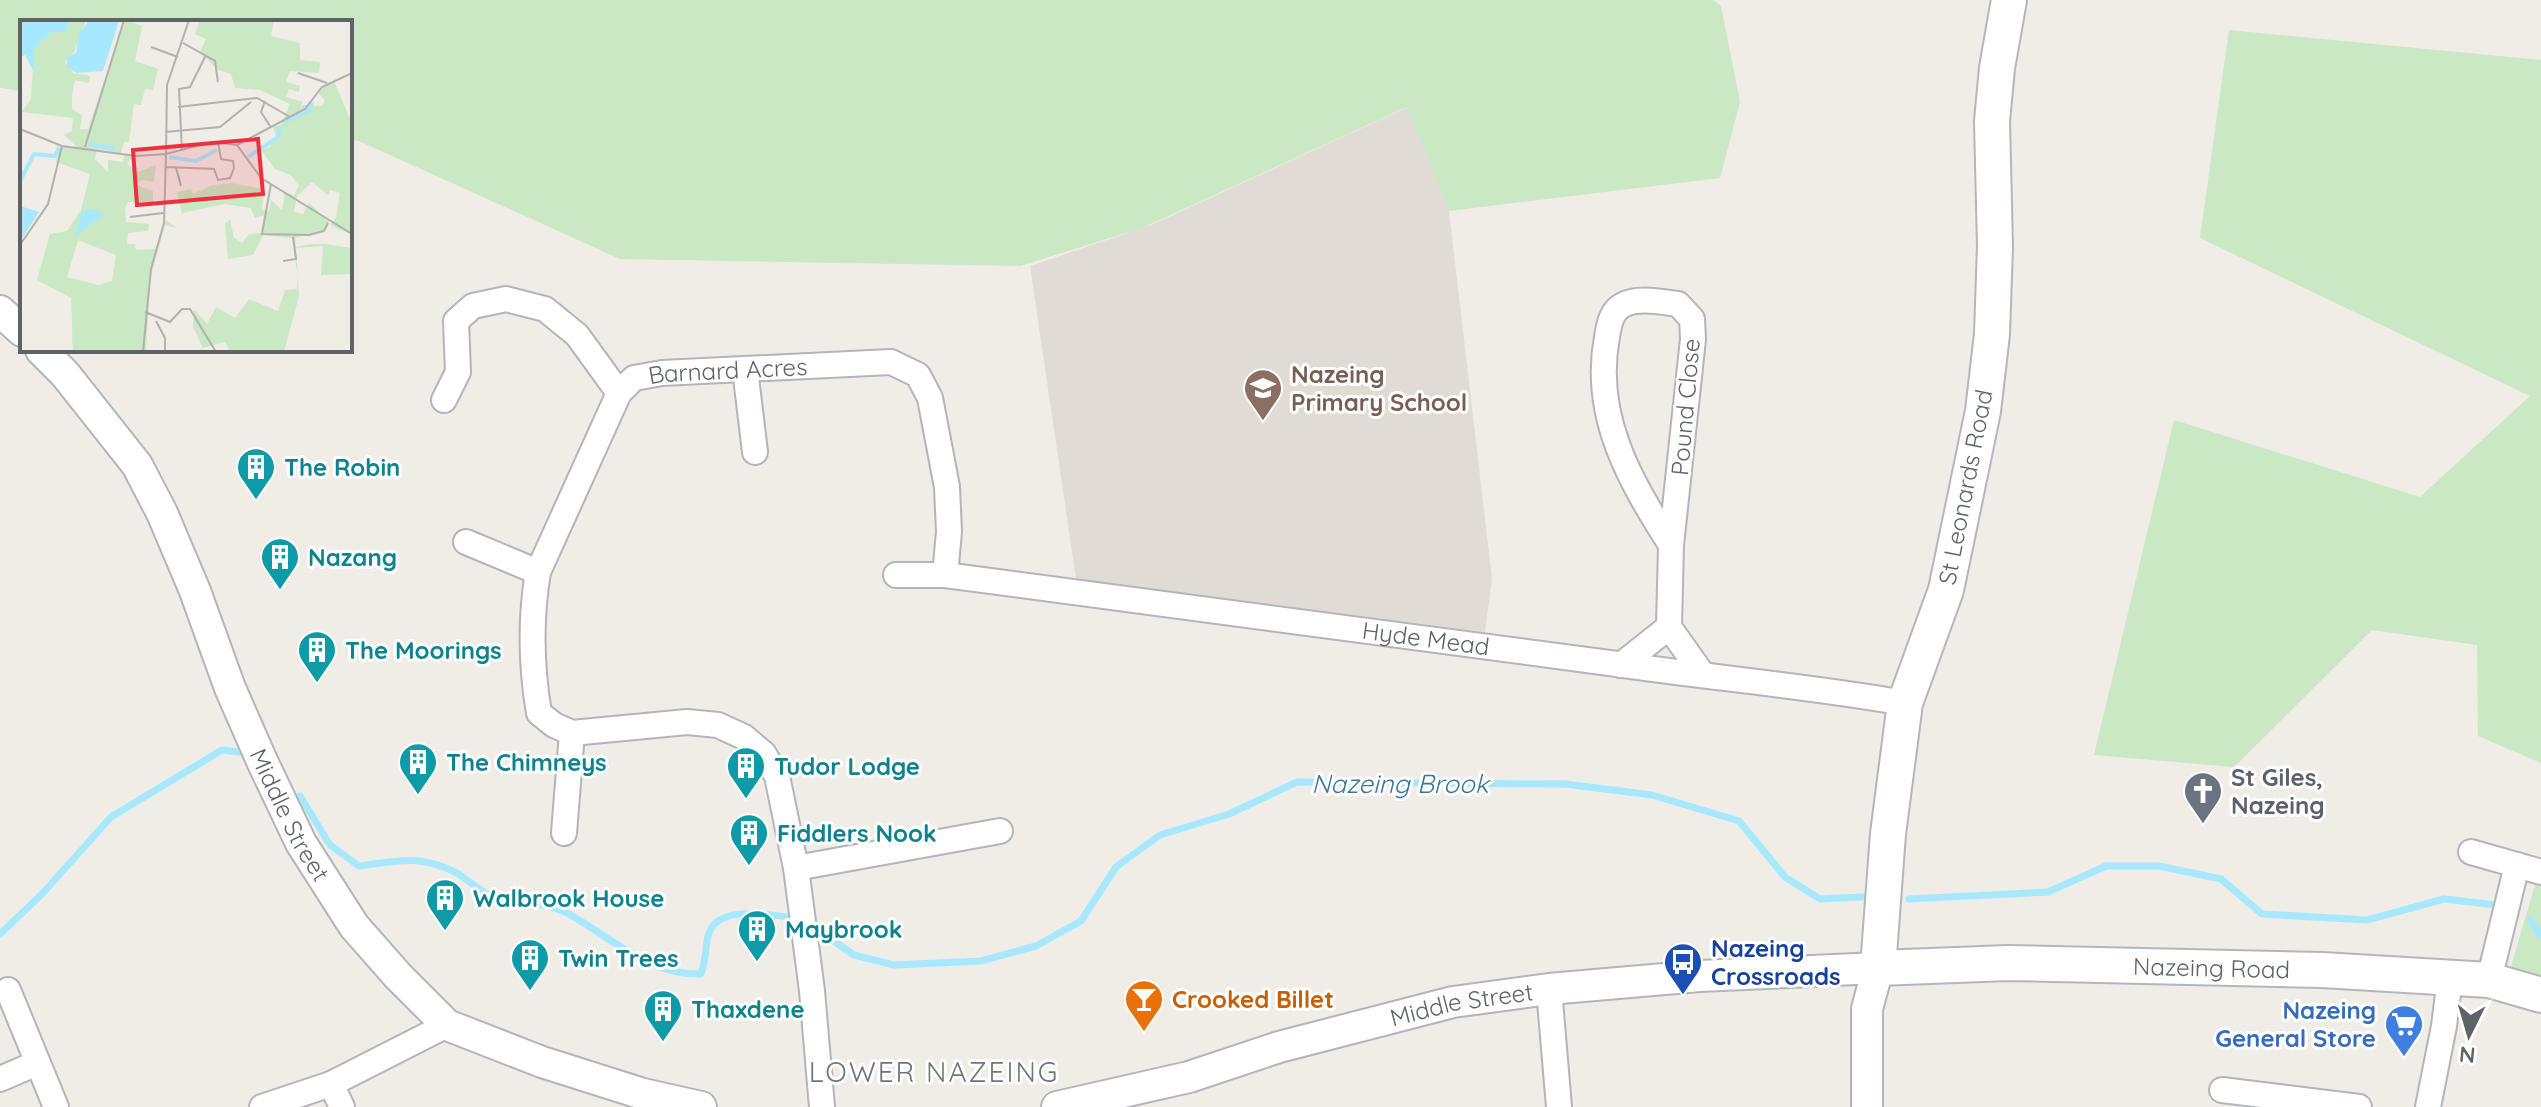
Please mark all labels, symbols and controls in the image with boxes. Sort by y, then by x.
inset map [20,20,352,352]
street label: Pound Close [1664,337,1706,477]
street label: Barnard Acres [646,351,808,390]
place label: Nazeing Primary School [1291,359,1467,417]
school or university icon: Nazeing Primary School [1242,367,1284,422]
street label: St Leonards Road [1931,387,1999,587]
building icon: The Robin [235,446,277,501]
place label: The Robin [284,452,400,482]
building icon: Nazang [259,536,301,591]
place label: Nazang [308,542,397,572]
street label: Hyde Mead [1360,615,1491,661]
building icon: The Moorings [296,629,338,684]
place label: The Moorings [345,635,502,665]
building icon: The Chimneys [397,741,439,796]
street label: Middle Street [243,744,336,887]
building icon: Tudor Lodge [725,745,767,800]
place label: The Chimneys [446,747,607,777]
place label: Tudor Lodge [774,751,920,781]
place label: St Giles, Nazeing [2231,762,2325,820]
water label: Nazeing Brook [1311,767,1491,800]
church icon: St Giles, Nazeing [2182,770,2224,825]
building icon: Fiddlers Nook [728,812,770,867]
place label: Fiddlers Nook [777,818,937,848]
building icon: Walbrook House [424,877,466,932]
place label: Walbrook House [473,883,664,913]
building icon: Maybrook [736,908,778,963]
place label: Maybrook [785,914,902,944]
place label: Nazeing Crossroads [1711,933,1841,991]
building icon: Twin Trees [509,937,551,992]
bus stop icon: Nazeing Crossroads [1662,941,1704,996]
place label: Twin Trees [558,943,679,973]
street label: Nazeing Road [2133,951,2290,984]
street label: Middle Street [1387,976,1535,1033]
bar icon: Crooked Billet [1123,978,1165,1033]
place label: Crooked Billet [1172,984,1334,1014]
building icon: Thaxdene [642,988,684,1043]
place label: Thaxdene [691,994,805,1024]
place label: Nazeing General Store [2215,995,2376,1053]
north arrow [2429,995,2509,1075]
supermarket icon: Nazeing General Store [2383,1003,2425,1058]
text: N [2458,1040,2477,1070]
district label: LOWER NAZEING [809,1054,1059,1089]

